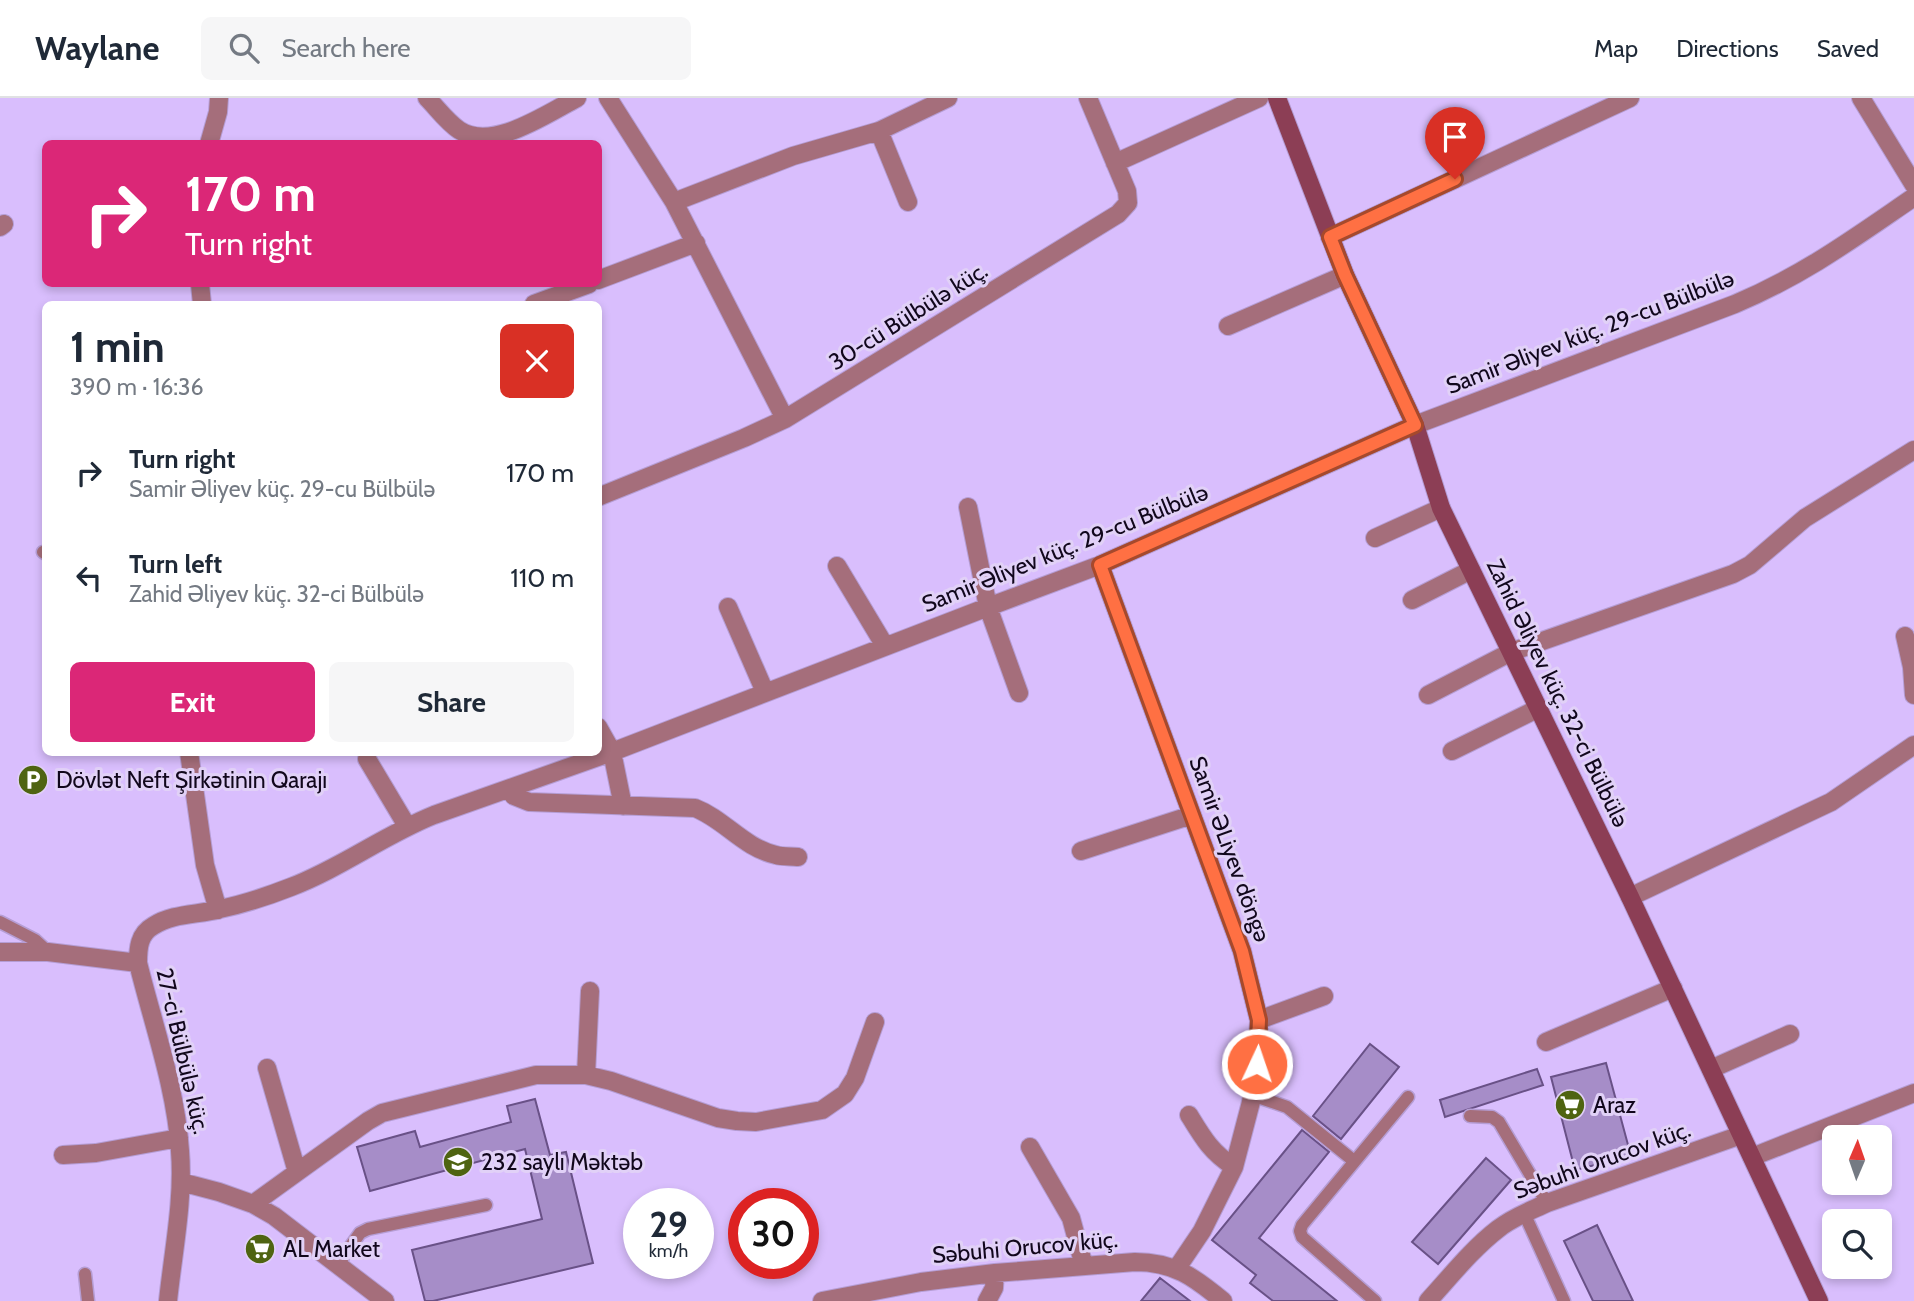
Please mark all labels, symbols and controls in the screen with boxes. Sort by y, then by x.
search box [201,17,691,80]
text: Waylane [35,28,159,68]
icon: search [225,29,263,67]
text: Search here [281,32,411,64]
text: Map [1594,34,1638,63]
text: Directions [1676,34,1779,63]
text: Saved [1817,34,1879,63]
pin [1425,107,1485,179]
icon: arrive [1436,118,1474,156]
text: 170 m [185,164,316,223]
icon: right [70,168,161,259]
text: Turn right [185,224,312,263]
street label: 30-cü Bülbülə küç. [823,256,993,376]
street label: Samir Əliyev küç. 29-cu Bülbülə [1442,264,1738,400]
text: 1 min [70,321,165,373]
button: close [500,324,574,398]
text: 390 m · 16:36 [70,373,204,401]
text: Turn right [129,443,235,475]
icon: right [70,454,108,492]
text: 170 m [506,457,574,489]
text: Samir Əliyev küç. 29-cu Bülbülə [129,475,435,503]
street label: Samir Əliyev küç. 29-cu Bülbülə [918,478,1212,618]
text: Turn left [129,548,222,580]
street label: Zahid Əliyev küç. 32-ci Bülbülə [1481,554,1635,832]
icon: left [70,559,108,597]
text: 110 m [510,562,574,594]
text: Zahid Əliyev küç. 32-ci Bülbülə [129,580,424,608]
button: Exit [70,662,315,742]
button: Share [329,662,574,742]
street label: Samir ƏLiyev döngə [1183,752,1277,946]
parking icon: Dövlət Neft Şirkətinin Qarajı [16,763,50,797]
place label: Dövlət Neft Şirkətinin Qarajı [56,766,327,794]
street label: 27-ci Bülbülə küç. [150,965,216,1137]
position arrow [1220,1027,1294,1101]
supermarket icon: Araz [1553,1088,1587,1122]
place label: Araz [1593,1091,1636,1119]
street label: Səbuhi Orucov küç. [1510,1115,1694,1205]
north arrow [1822,1125,1892,1195]
map controls [1822,1125,1892,1279]
school or university icon: 232 saylı Məktəb [441,1145,475,1179]
place label: 232 saylı Məktəb [481,1148,643,1176]
speed limit sign: 30 [728,1188,819,1279]
text: 29 [649,1203,688,1246]
button: search [1822,1209,1892,1279]
street label: Səbuhi Orucov küç. [931,1225,1119,1269]
supermarket icon: AL Market [243,1232,277,1266]
place label: AL Market [283,1235,380,1263]
text: km/h [649,1240,688,1262]

